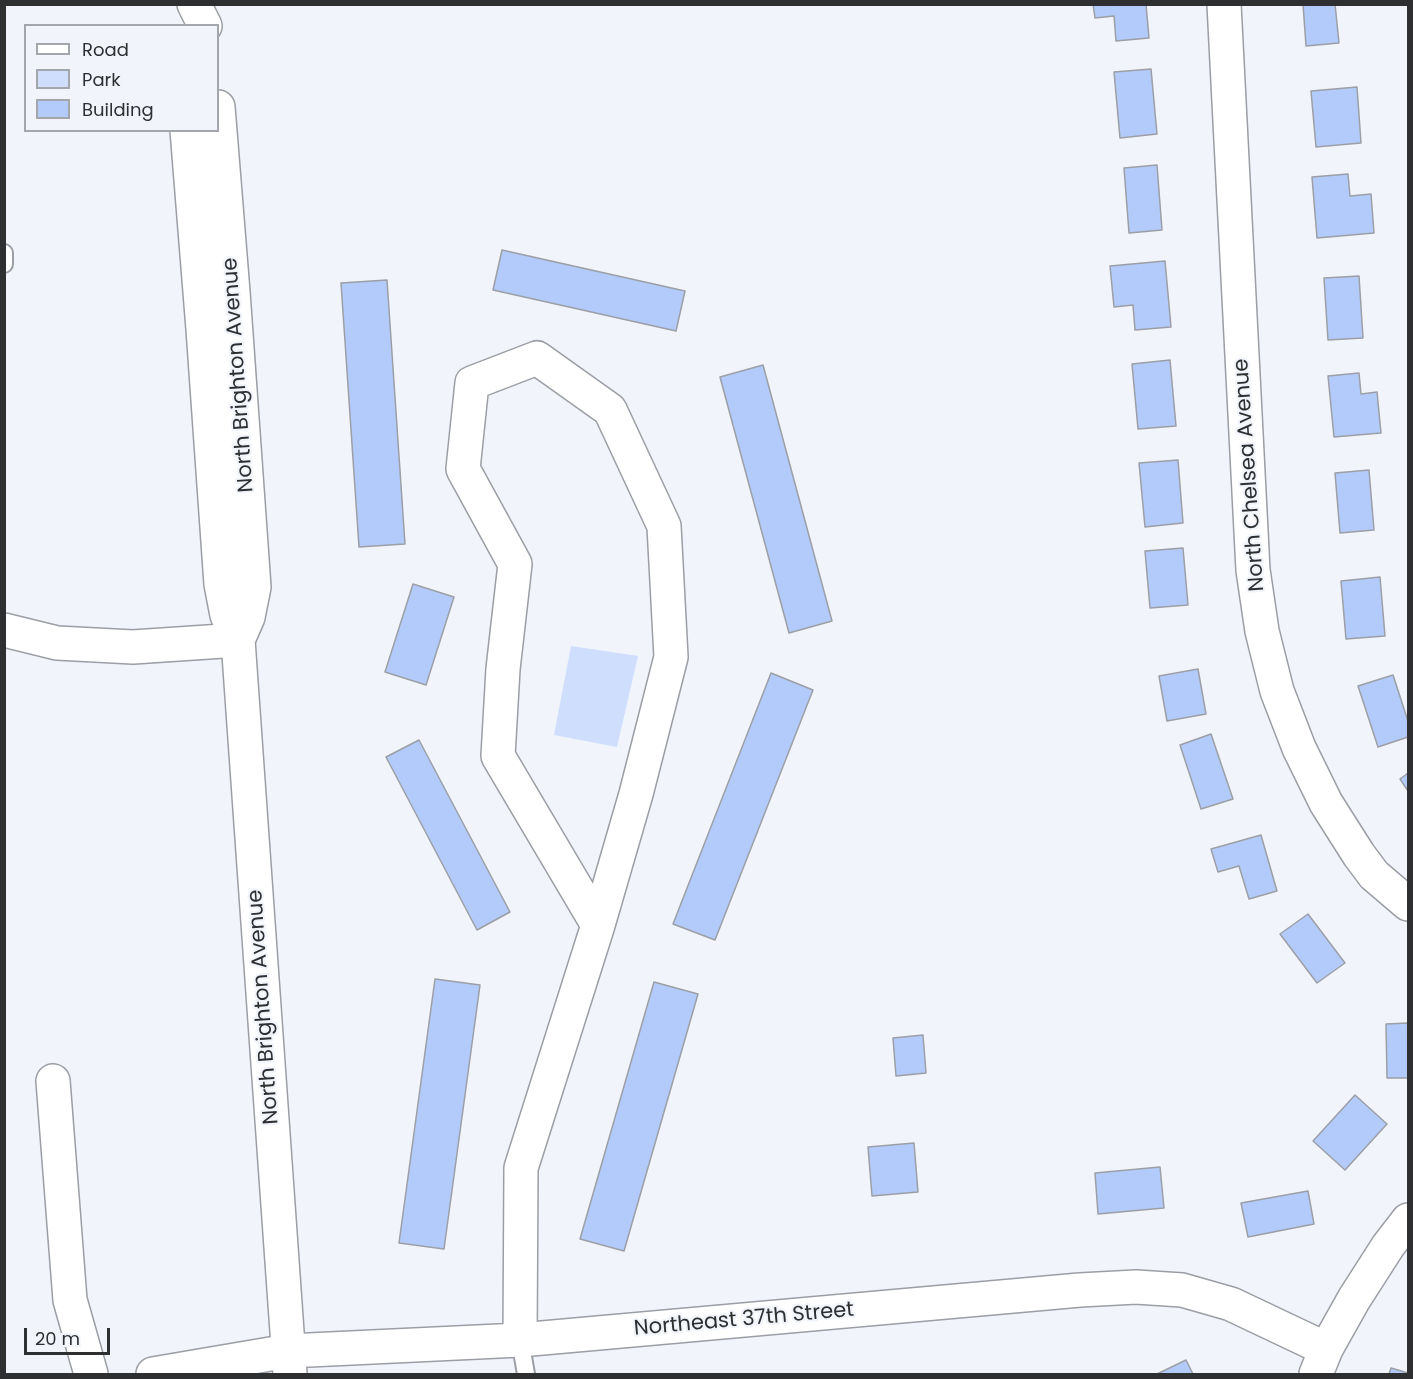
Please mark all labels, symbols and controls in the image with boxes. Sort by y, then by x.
legend [24,24,219,132]
text: Road [82,37,129,62]
text: Park [82,67,121,92]
text: Building [82,97,154,122]
street label: North Brighton Avenue [218,257,260,493]
street label: North Chelsea Avenue [1229,358,1271,592]
street label: North Brighton Avenue [243,889,285,1125]
street label: Northeast 37th Street [633,1298,855,1342]
scale bar [27,1316,112,1354]
text: 20 m [35,1326,80,1351]

